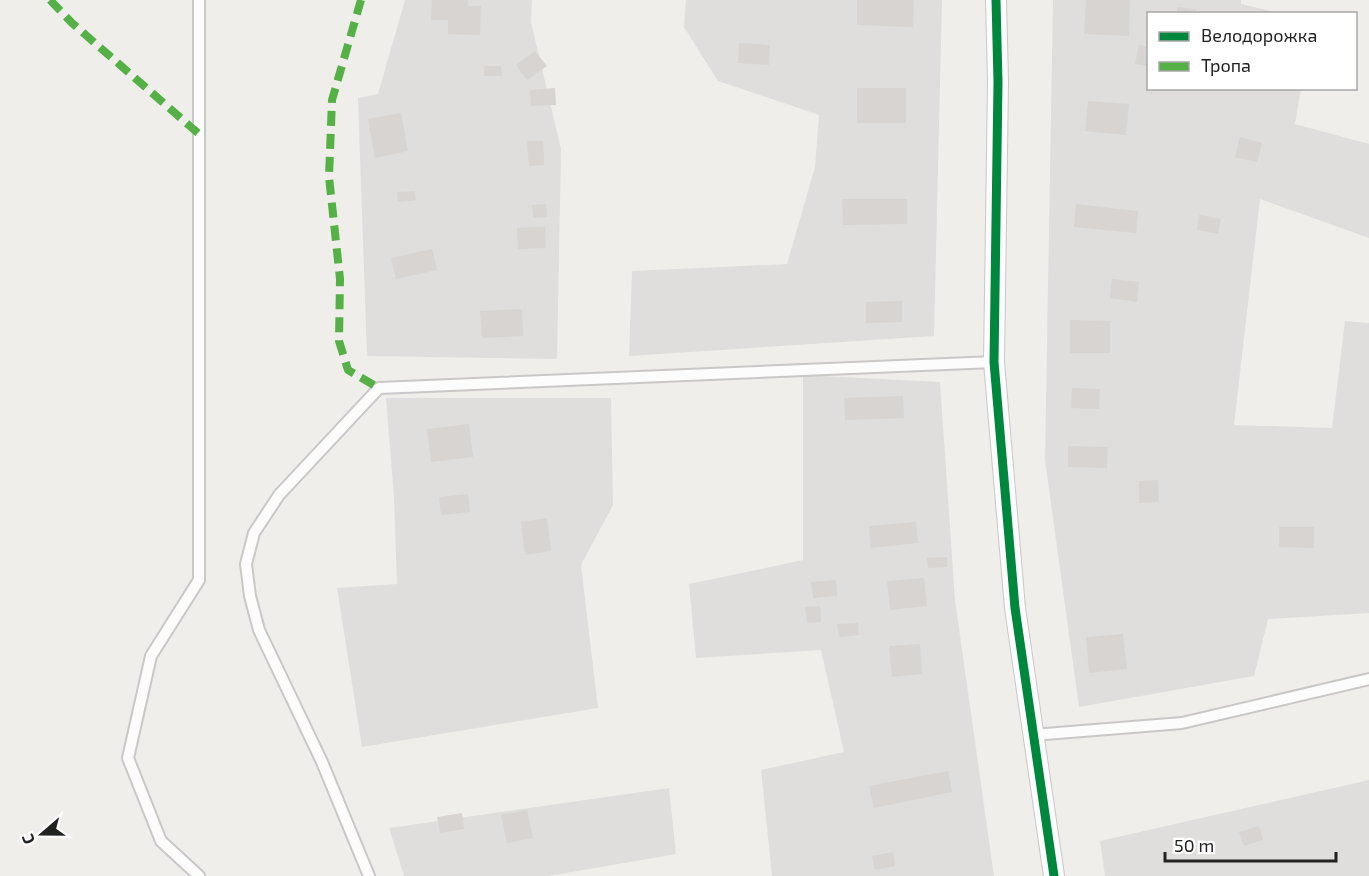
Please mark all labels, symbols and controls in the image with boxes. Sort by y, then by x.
legend [1147,12,1357,90]
text: Велодорожка [1201,24,1317,46]
text: Тропа [1201,54,1251,76]
north arrow [12,804,72,864]
scale bar [1165,825,1336,863]
text: С [17,832,38,847]
text: 50 m [1174,834,1214,856]

